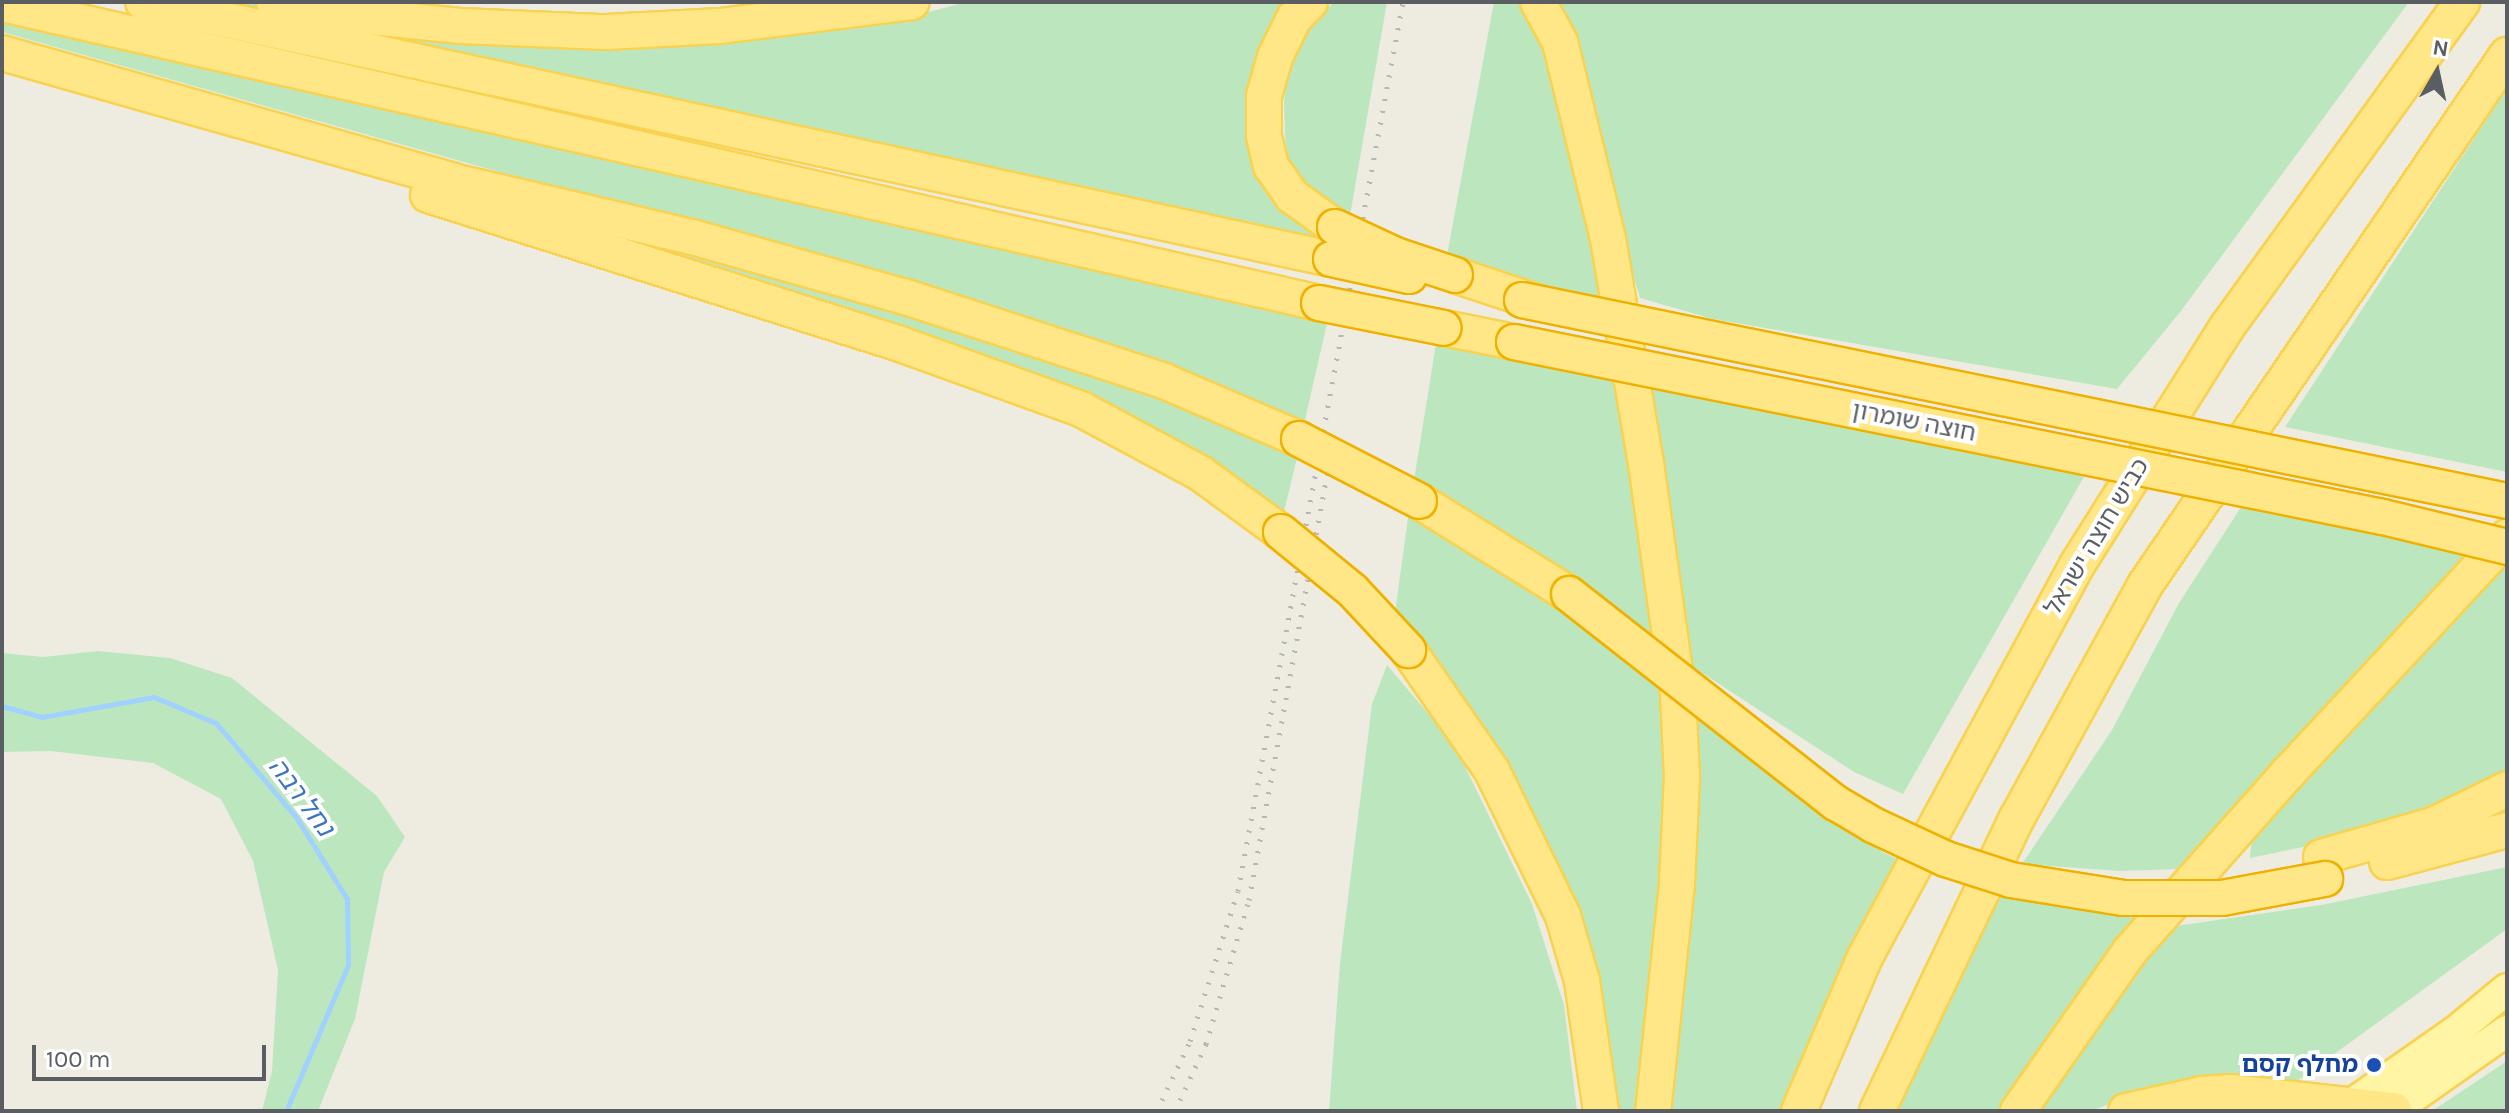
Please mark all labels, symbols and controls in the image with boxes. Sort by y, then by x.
north arrow [2397,32,2477,112]
text: N [2431,34,2451,62]
street label: חוצה שומרון [1850,396,1978,448]
street label: כביש חוצה ישראל [2039,453,2155,621]
water label: נחל רבה [261,752,341,842]
scale bar [36,1029,270,1079]
text: 100 m [46,1045,111,1073]
place label: מחלף קסם [2242,1051,2358,1079]
marker: מחלף קסם [2365,1056,2383,1074]

